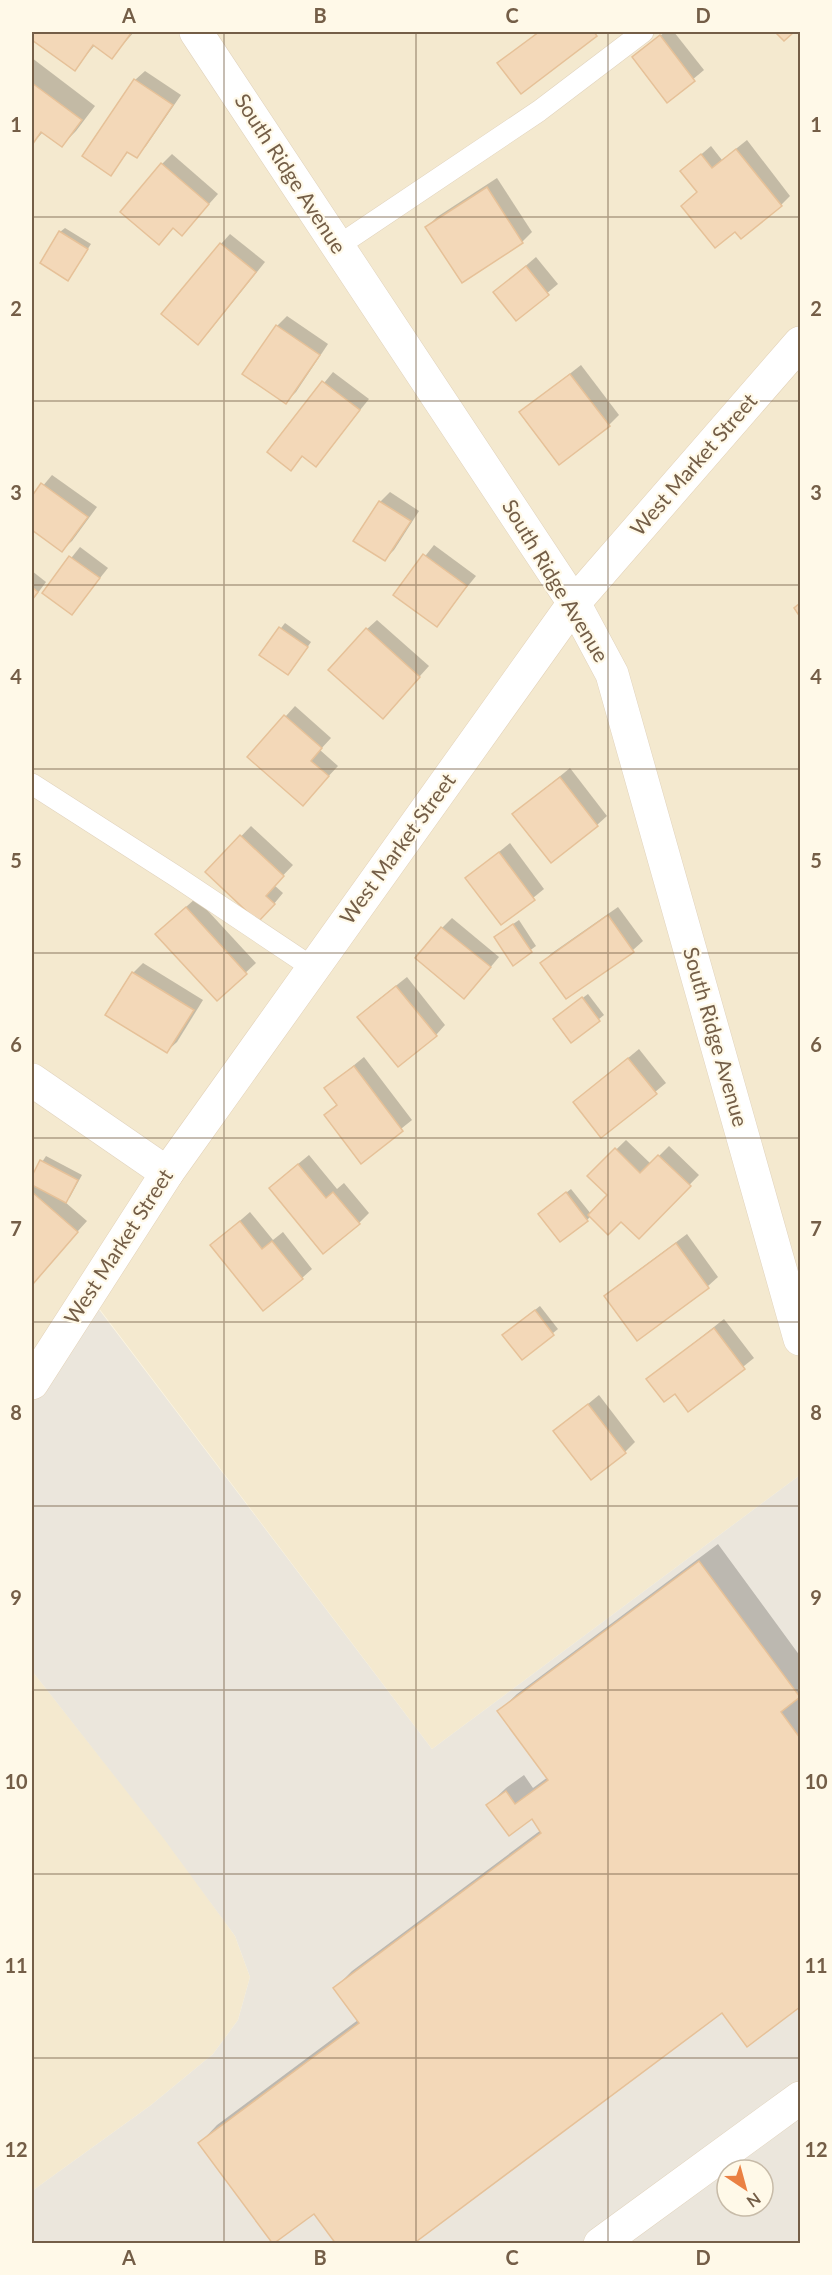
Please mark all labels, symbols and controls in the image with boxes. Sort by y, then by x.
text: A [121,3,136,27]
text: B [313,3,327,27]
text: C [505,3,519,27]
text: D [695,3,711,27]
street label: South Ridge Avenue [230,89,352,258]
text: 1 [10,112,22,136]
text: 1 [810,112,822,136]
text: 2 [10,296,22,320]
text: 2 [810,296,822,320]
street label: West Market Street [624,387,762,540]
text: 3 [10,480,22,504]
text: 3 [810,480,822,504]
street label: South Ridge Avenue [498,494,615,666]
text: 4 [10,664,22,688]
text: 4 [810,664,822,688]
street label: West Market Street [334,768,460,928]
text: 5 [10,848,22,872]
text: 5 [810,848,822,872]
street label: South Ridge Avenue [679,944,754,1129]
text: 6 [10,1032,22,1056]
text: 6 [810,1032,822,1056]
street label: West Market Street [58,1163,178,1329]
text: 7 [10,1216,22,1240]
text: 7 [810,1216,822,1240]
text: 8 [10,1400,22,1424]
text: 8 [810,1400,822,1424]
text: 9 [10,1585,22,1609]
text: 9 [810,1585,822,1609]
text: 10 [4,1769,28,1793]
text: 10 [804,1769,828,1793]
text: 11 [4,1953,28,1977]
text: 11 [804,1953,828,1977]
text: 12 [4,2137,28,2161]
text: 12 [804,2137,828,2161]
north arrow [715,2158,775,2218]
text: N [744,2189,765,2212]
text: A [121,2245,136,2269]
text: B [313,2245,327,2269]
text: C [505,2245,519,2269]
text: D [695,2245,711,2269]

